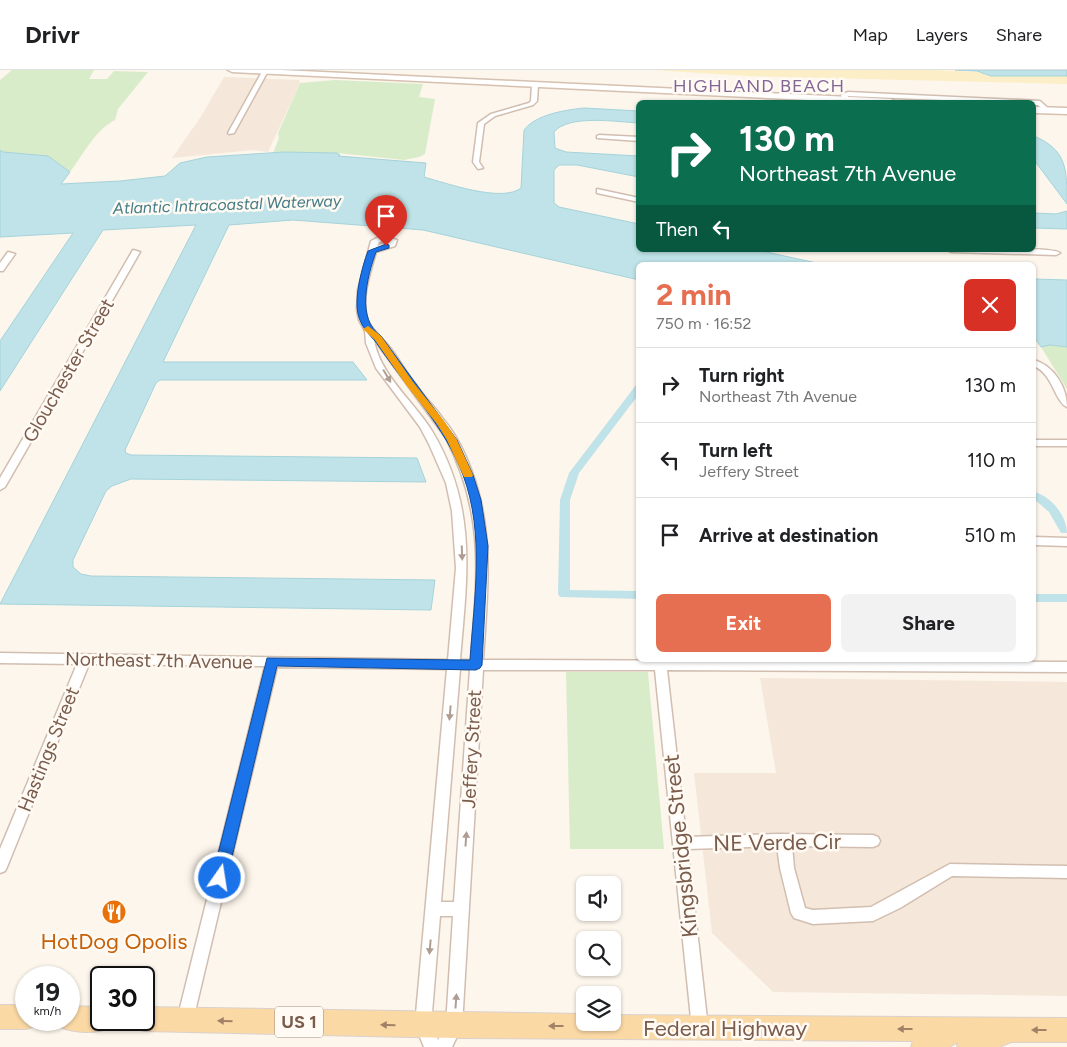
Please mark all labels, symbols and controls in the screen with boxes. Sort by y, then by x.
text: Drivr [25,20,80,49]
text: Map [853,24,888,46]
text: Layers [916,24,968,46]
text: Share [996,24,1042,46]
district label: HIGHLAND BEACH [673,75,845,97]
text: 130 m [739,118,835,160]
icon: right [656,120,721,185]
text: Northeast 7th Avenue [739,160,956,187]
water label: Atlantic Intracoastal Waterway [112,191,342,218]
pin [365,195,407,246]
icon: arrive [372,202,400,230]
icon: left [708,215,736,243]
text: Then [656,218,698,241]
text: 2 min [656,276,732,313]
button: close [964,279,1016,331]
street label: Glouchester Street [18,294,119,446]
text: 750 m · 16:52 [656,314,751,333]
text: Turn right [699,364,785,387]
one-way arrow [382,369,391,382]
icon: right [656,371,684,399]
text: 130 m [965,374,1016,397]
text: Northeast 7th Avenue [699,387,857,406]
text: Turn left [699,439,773,462]
icon: left [656,446,684,474]
text: 110 m [967,449,1016,472]
text: Jeffery Street [699,462,799,481]
icon: arrive [656,521,684,549]
text: Arrive at destination [699,524,878,547]
text: 510 m [964,524,1016,547]
one-way arrow [458,545,466,561]
button: Exit [656,594,831,652]
button: Share [841,594,1016,652]
street label: Northeast 7th Avenue [65,647,253,674]
street label: Hastings Street [13,683,84,815]
street label: Jeffery Street [457,689,486,809]
one-way arrow [446,705,454,721]
street label: Kingsbridge Street [657,753,704,939]
street label: NE Verde Cir [713,828,842,857]
one-way arrow [463,831,471,847]
position arrow [193,851,245,903]
map controls [576,876,621,1031]
button: sound [576,876,621,921]
restaurant icon: HotDog Opolis [101,899,127,925]
place label: HotDog Opolis [41,928,187,955]
button: search [576,931,621,976]
one-way arrow [426,939,434,955]
speed limit sign: 30 [90,966,155,1031]
text: 19 [35,977,60,1007]
button: layers [576,986,621,1031]
one-way arrow [452,993,460,1009]
text: km/h [34,1004,61,1018]
road number: US 1 [275,1006,323,1038]
street label: Federal Highway [643,1015,807,1042]
one-way arrow [217,1017,233,1025]
one-way arrow [380,1020,396,1028]
one-way arrow [547,1022,563,1030]
one-way arrow [897,1025,913,1033]
one-way arrow [1031,1026,1047,1034]

